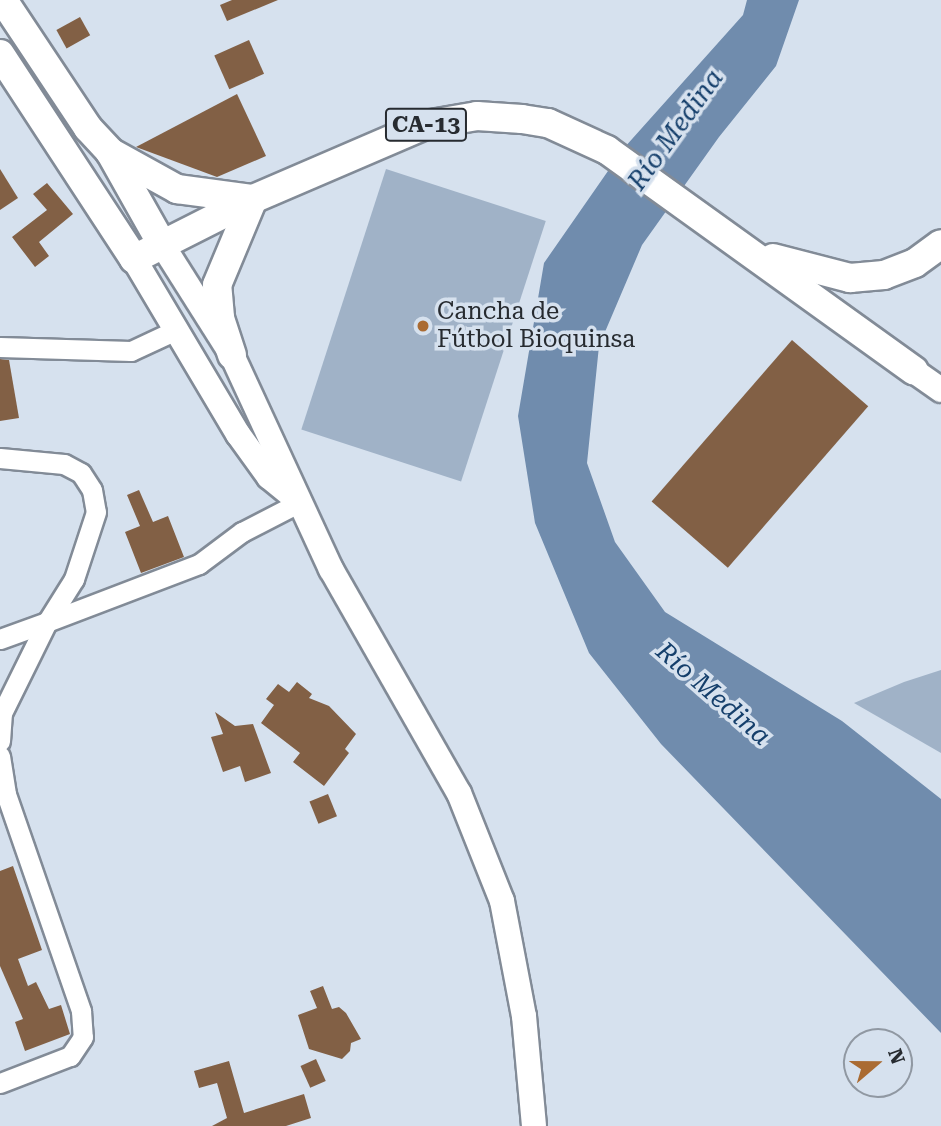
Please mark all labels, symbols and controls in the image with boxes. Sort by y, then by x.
water label: Río Medina [622,64,730,196]
road number: CA-13 [384,106,468,144]
place label: Cancha de Fútbol Bioquinsa [437,298,635,354]
marker: Cancha de Fútbol Bioquinsa [415,318,431,334]
water label: Río Medina [649,636,777,752]
north arrow [843,1028,913,1098]
text: N [883,1046,910,1067]

